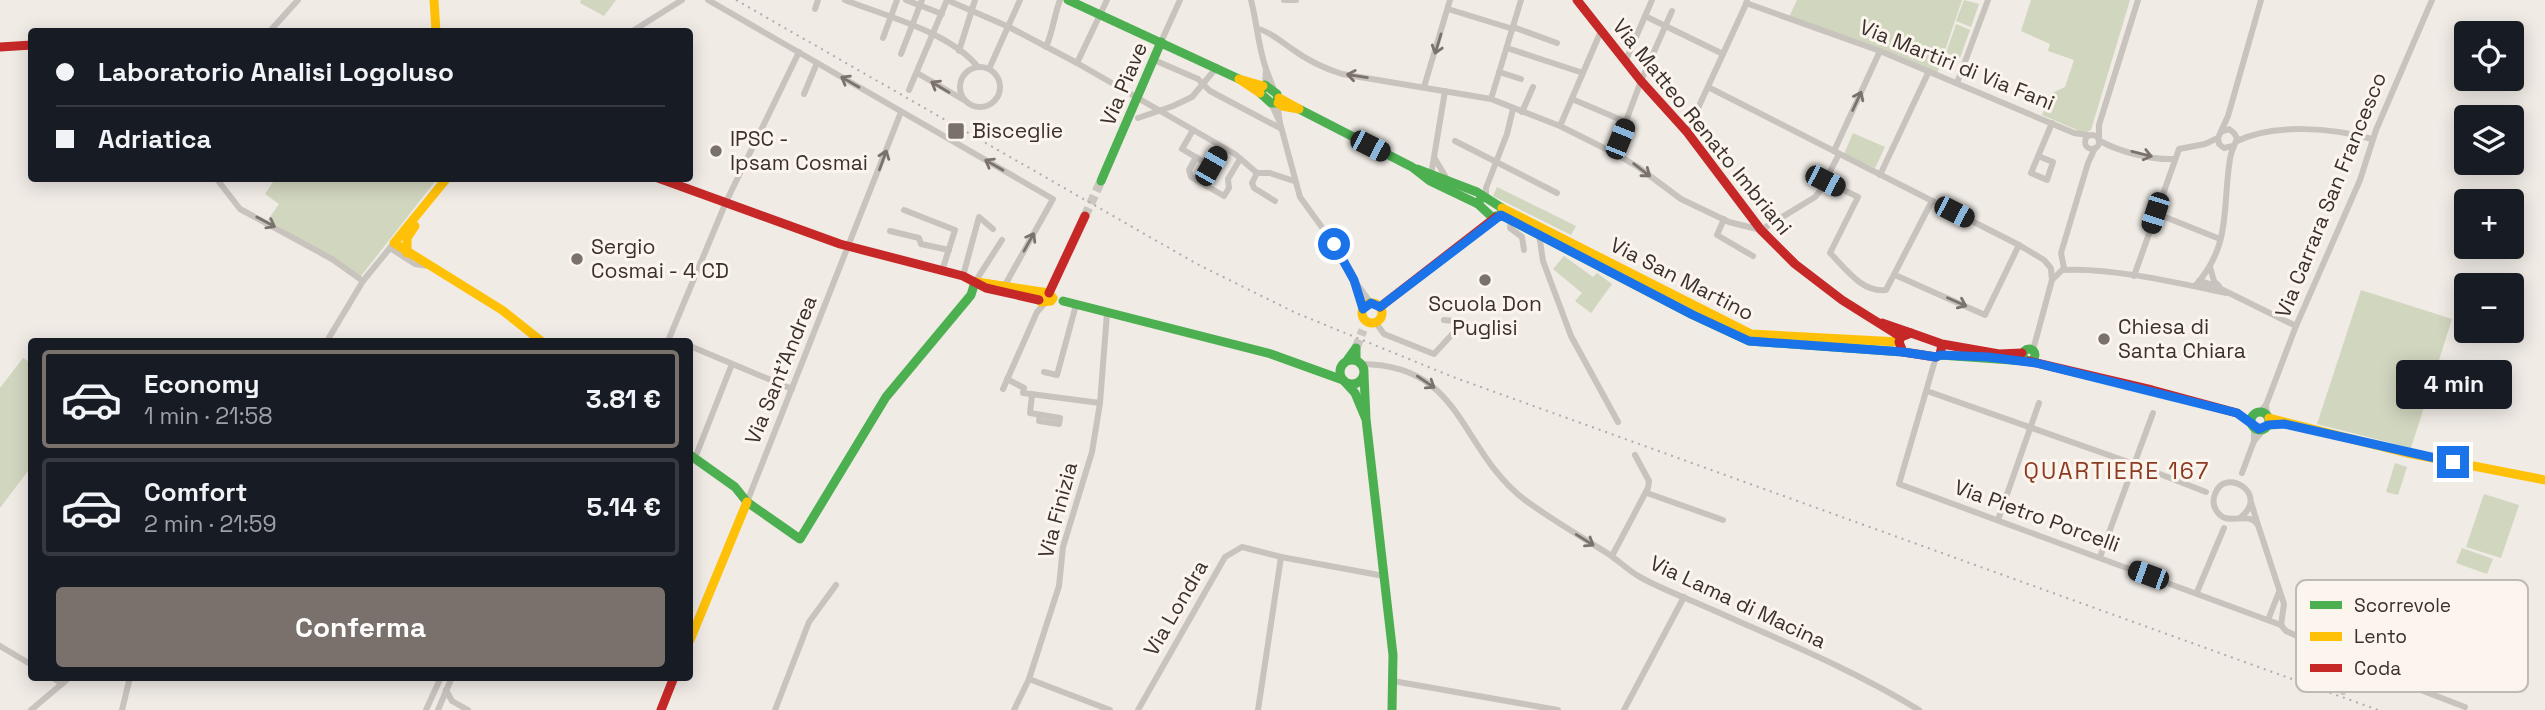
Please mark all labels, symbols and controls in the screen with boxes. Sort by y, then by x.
street label: Via Matteo Renato Imbriani [1607,13,1798,240]
street label: Via Martiri di Via Fani [1856,13,2059,116]
map controls [2454,21,2524,343]
button: locate [2454,21,2524,91]
one-way arrow [1430,32,1443,54]
street label: Via Piave [1094,38,1153,130]
text: Laboratorio Analisi Logoluso [98,55,454,89]
street label: Via Carrara San Francesco [2269,68,2392,322]
one-way arrow [1346,69,1369,82]
one-way arrow [840,75,860,89]
one-way arrow [930,80,950,94]
one-way arrow [1851,91,1864,112]
button: layers [2454,105,2524,175]
car [1603,116,1638,162]
place label: Bisceglie [972,117,1063,144]
marker: Bisceglie [946,121,966,141]
text: Adriatica [98,122,211,156]
place label: IPSC - Ipsam Cosmai [730,125,868,176]
car [1347,127,1394,165]
marker: IPSC - Ipsam Cosmai [708,143,724,159]
car [1192,143,1231,189]
one-way arrow [2130,148,2153,161]
one-way arrow [877,150,890,172]
one-way arrow [985,158,1005,172]
car [1802,162,1849,200]
one-way arrow [1632,163,1651,178]
button: + [2454,189,2524,259]
car [2139,190,2172,236]
car [1931,193,1978,231]
one-way arrow [255,216,276,229]
route start [1318,228,1350,260]
street label: Via San Martino [1606,231,1759,326]
one-way arrow [1023,232,1036,253]
place label: Sergio Cosmai - 4 CD [591,233,729,284]
marker: Sergio Cosmai - 4 CD [569,251,585,267]
marker: Scuola Don Puglisi [1477,272,1493,288]
button: − [2454,273,2524,343]
place label: Scuola Don Puglisi [1428,290,1542,341]
street label: Via Sant'Andrea [738,292,823,448]
one-way arrow [1946,296,1968,309]
place label: Chiesa di Santa Chiara [2118,313,2246,364]
marker: Chiesa di Santa Chiara [2096,331,2112,347]
callout: 4 min [2395,360,2511,410]
text: Economy [144,367,260,401]
icon: car [60,368,123,431]
text: 4 min [2424,369,2484,399]
one-way arrow [1416,374,1435,389]
text: 3.81 € [586,382,661,416]
text: 1 min · 21:58 [144,401,273,431]
route end [2437,446,2469,478]
district label: QUARTIERE 167 [2024,456,2210,486]
street label: Via Finizia [1032,459,1083,561]
street label: Via Pietro Porcelli [1951,473,2124,558]
text: Comfort [144,475,247,509]
icon: car [60,476,123,539]
text: 5.14 € [586,490,661,524]
text: 2 min · 21:59 [144,509,277,539]
one-way arrow [1575,533,1595,547]
street label: Via Lama di Macina [1646,549,1831,654]
street label: Via Londra [1137,555,1214,660]
car [2125,558,2172,592]
legend [2296,580,2528,692]
button: Conferma [56,587,665,667]
text: Scorrevole [2354,593,2451,618]
text: Lento [2354,624,2407,649]
text: Coda [2354,656,2401,681]

